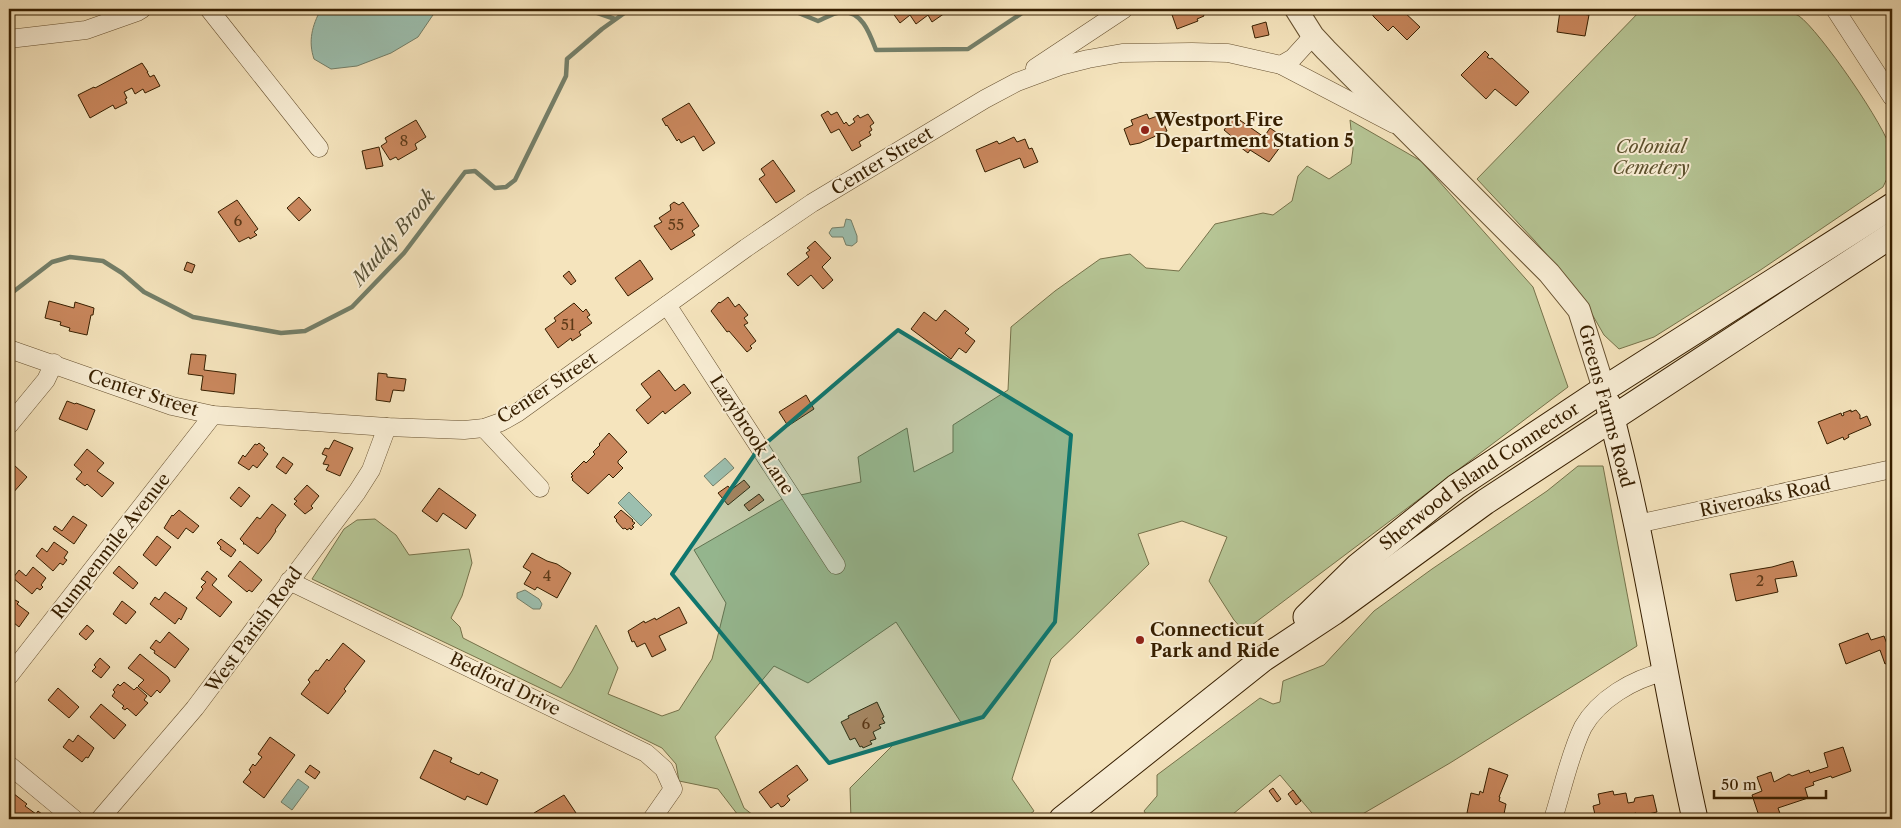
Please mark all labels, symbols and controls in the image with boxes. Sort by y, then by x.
place label: Westport Fire Department Station 5 [1154,109,1354,152]
street label: Center Street [827,122,937,200]
marker: Westport Fire Department Station 5 [1139,124,1151,136]
house number: 8 [400,131,409,150]
park label: Colonial Cemetery [1613,136,1689,179]
water label: Muddy Brook [346,185,440,291]
house number: 6 [234,211,243,230]
house number: 55 [668,215,684,234]
house number: 51 [561,315,576,334]
street label: Greens Farms Road [1574,322,1638,490]
street label: Center Street [493,347,602,428]
street label: Center Street [85,365,202,421]
street label: Lazybrook Lane [705,371,799,499]
street label: Sherwood Island Connector [1375,397,1584,555]
street label: Rumpenmile Avenue [47,469,175,623]
street label: Riveroaks Road [1698,472,1832,522]
street label: West Parish Road [200,563,307,698]
house number: 4 [543,566,551,585]
house number: 2 [1756,571,1764,590]
place label: Connecticut Park and Ride [1150,619,1280,662]
marker: Connecticut Park and Ride [1134,634,1146,646]
street label: Bedford Drive [446,648,564,720]
house number: 6 [862,714,871,733]
scale bar [1714,768,1826,800]
text: 50 m [1721,775,1757,794]

